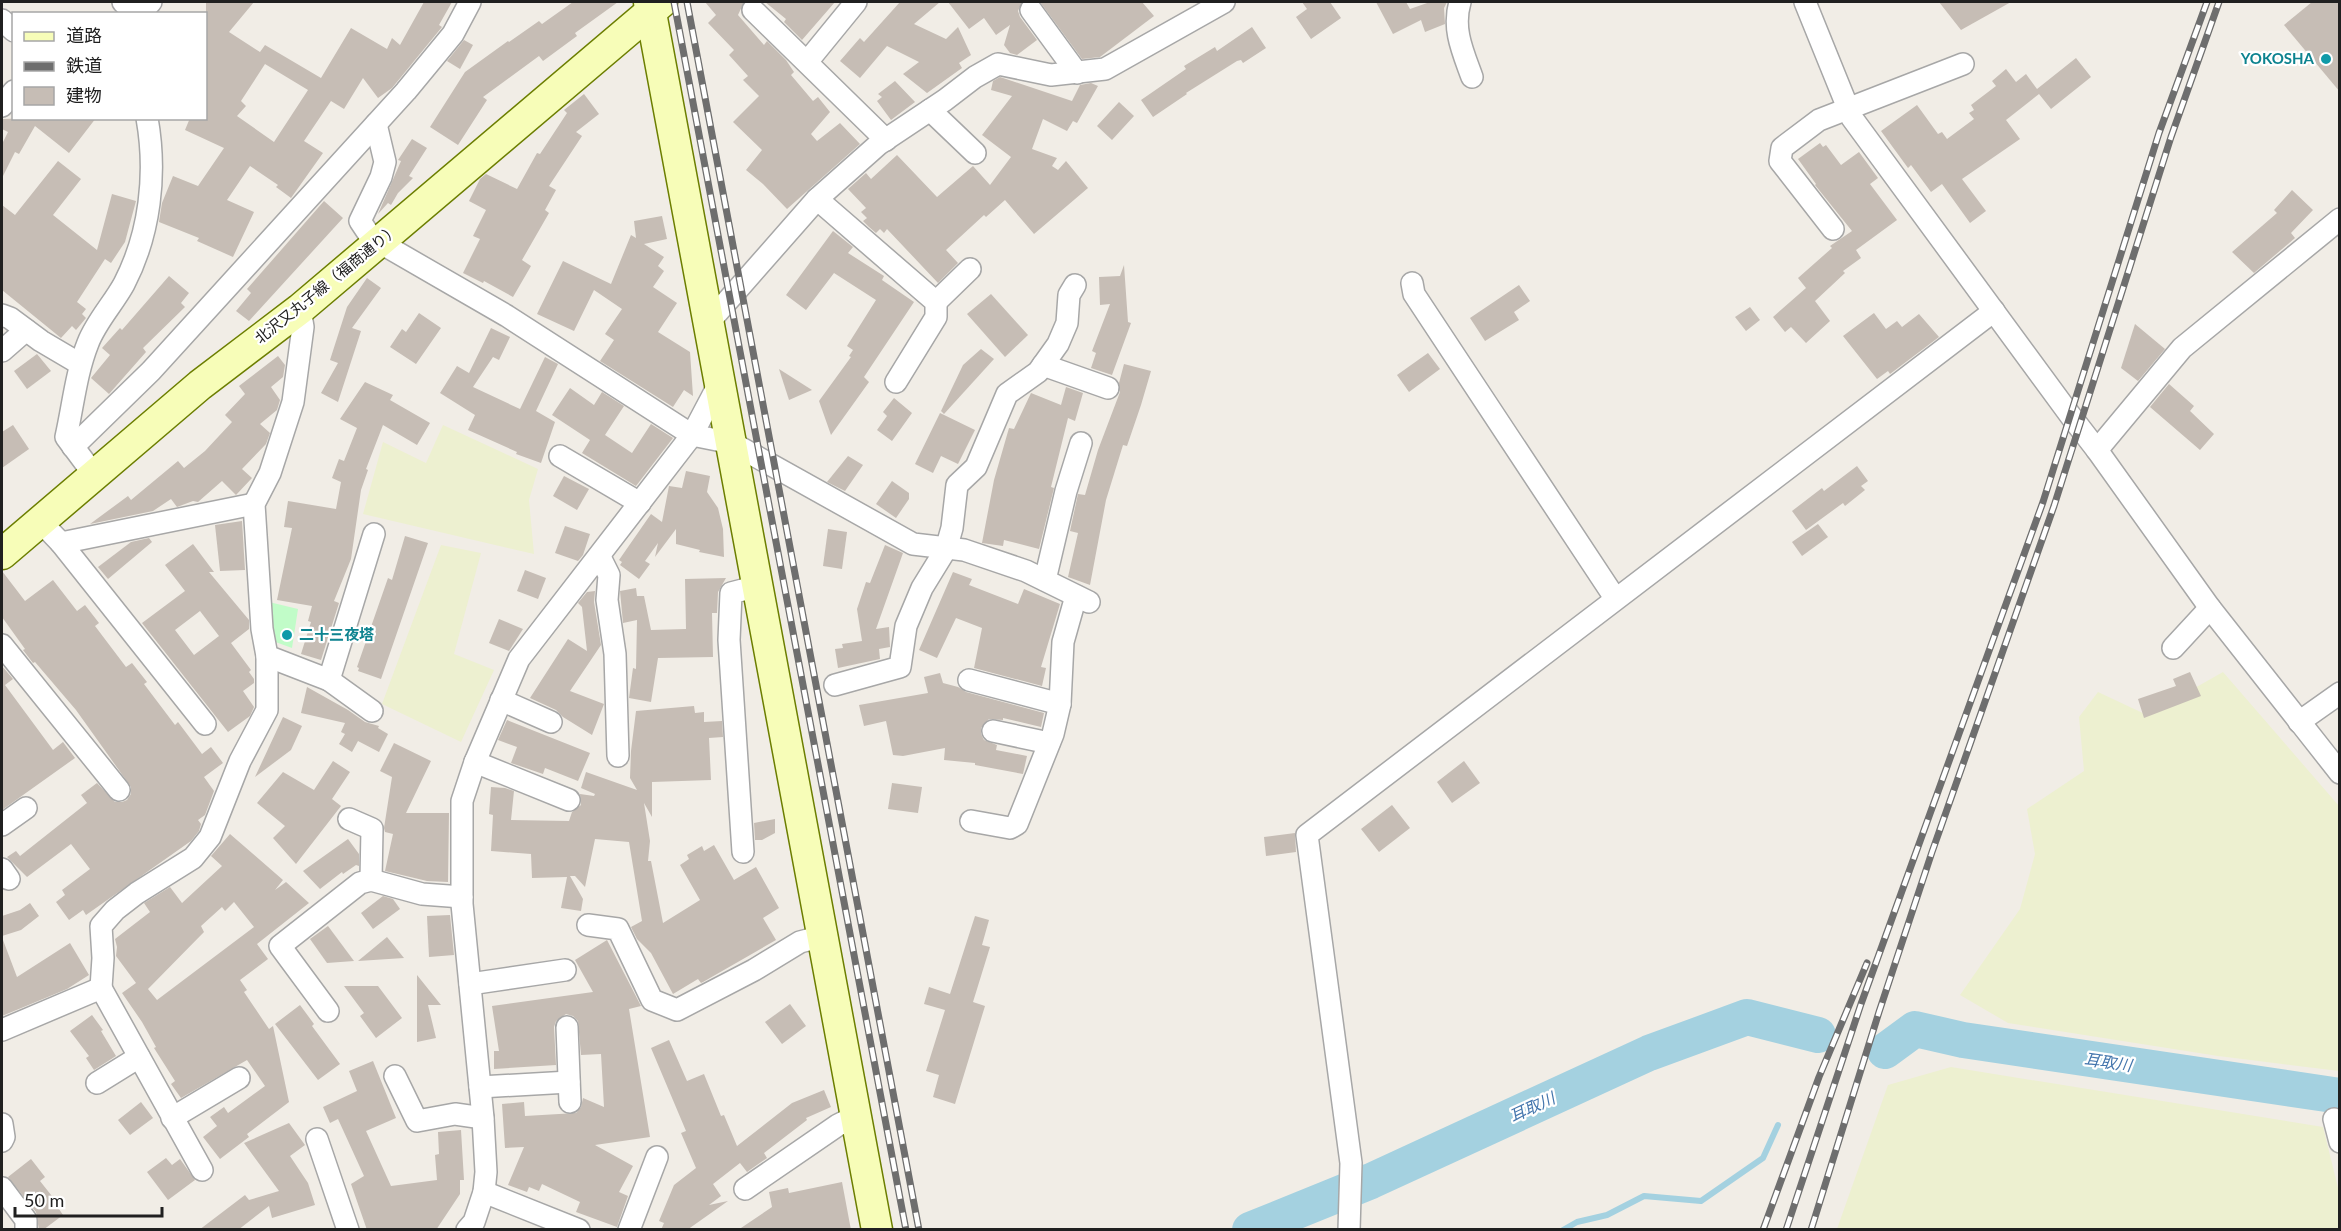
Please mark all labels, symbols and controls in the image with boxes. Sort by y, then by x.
legend [12,12,207,120]
text: 道路 [66,24,102,46]
place label: YOKOSHA [2240,49,2315,67]
marker: YOKOSHA [2319,52,2333,66]
text: 鉄道 [66,54,102,76]
text: 建物 [66,84,102,106]
street label: 北沢又丸子線（福商通り） [251,220,402,347]
place label: 二十三夜塔 [299,625,374,643]
marker: 二十三夜塔 [280,628,294,642]
water label: 耳取川 [2083,1049,2135,1075]
water label: 耳取川 [1506,1087,1559,1125]
scale bar [15,1180,162,1218]
text: 50 m [24,1189,64,1211]

